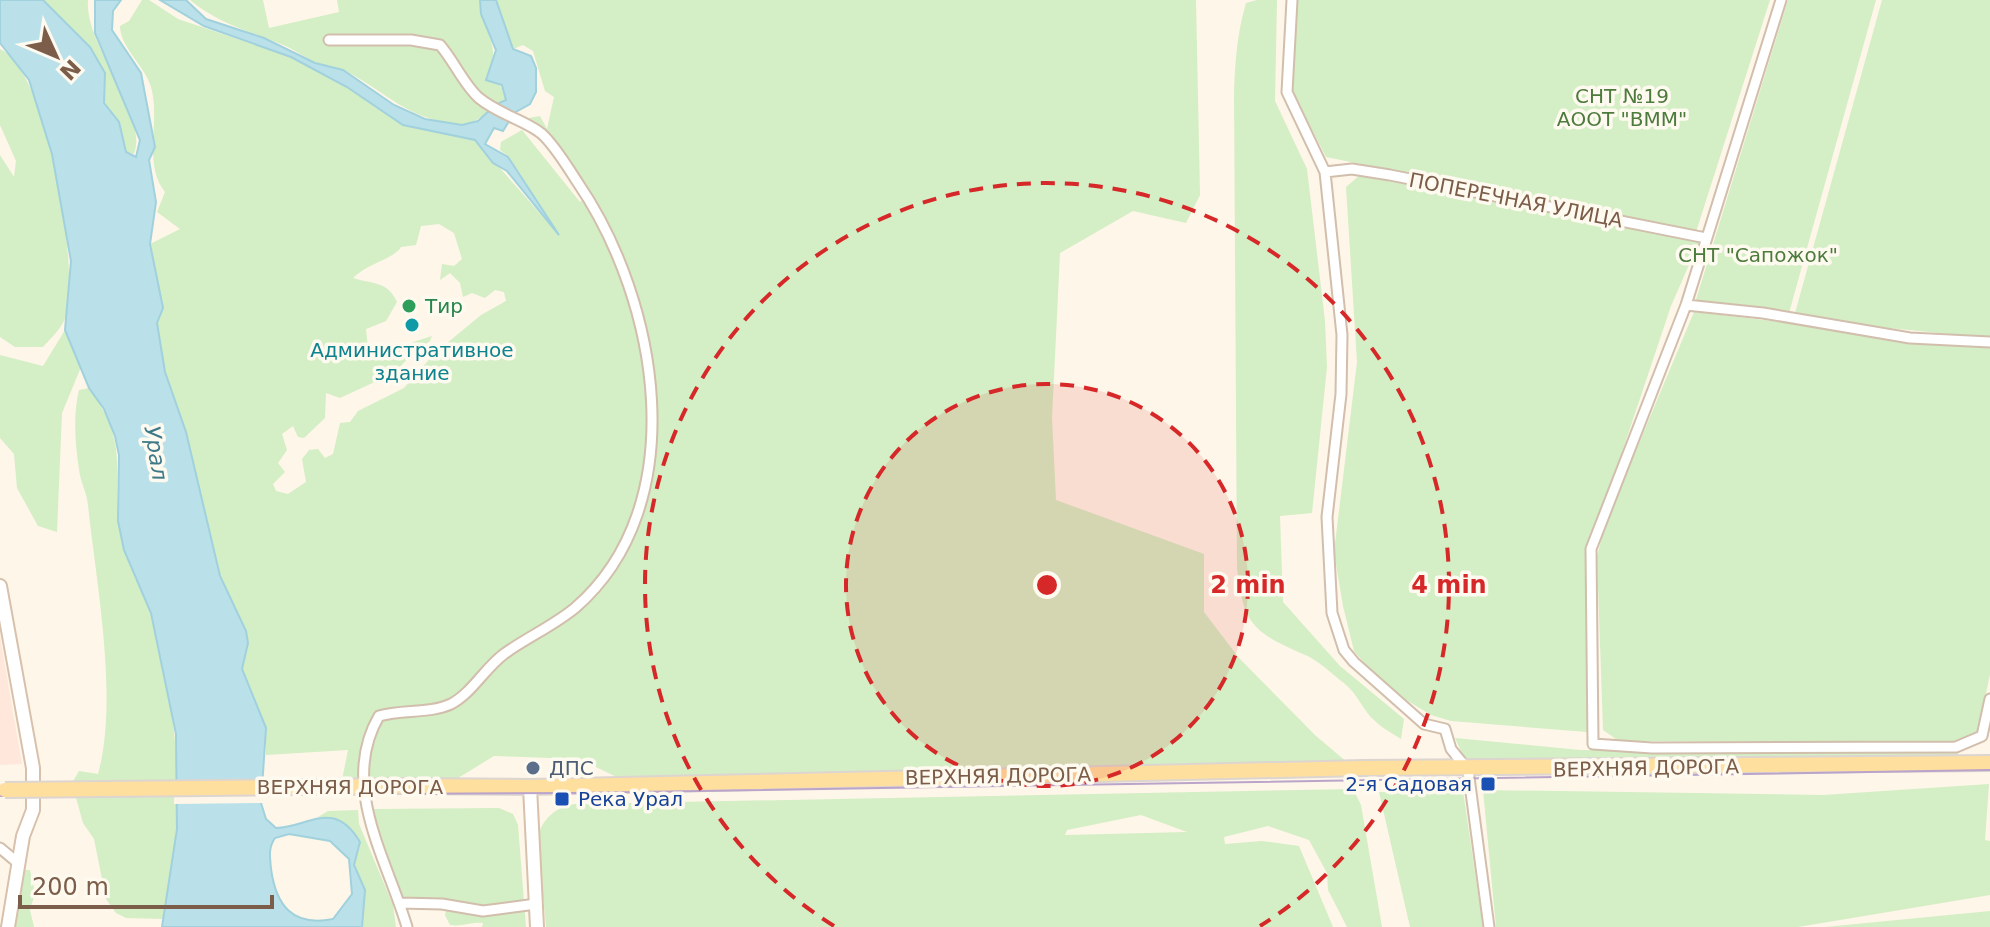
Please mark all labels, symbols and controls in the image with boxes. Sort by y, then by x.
north arrow [16,16,96,96]
text: N [55,54,85,85]
park label: СНТ №19 АООТ "ВММ" [1557,84,1687,131]
street label: ПОПЕРЕЧНАЯ УЛИЦА [1407,167,1625,233]
park label: СНТ "Сапожок" [1678,243,1838,267]
place label: Тир [424,294,463,318]
marker: Тир [400,297,418,315]
marker: Административное здание [403,316,421,334]
place label: Административное здание [310,338,514,385]
water label: Урал [139,424,173,482]
centre of rings [1033,571,1061,599]
text: 2 min [1210,571,1286,599]
text: 4 min [1411,571,1487,599]
street label: ВЕРХНЯЯ ДОРОГА [1553,754,1740,782]
place label: ДПС [549,756,594,780]
marker: ДПС [524,759,542,777]
street label: ВЕРХНЯЯ ДОРОГА [905,762,1092,790]
place label: 2-я Садовая [1345,772,1472,796]
street label: ВЕРХНЯЯ ДОРОГА [257,775,443,799]
marker: 2-я Садовая [1479,775,1497,793]
place label: Река Урал [578,787,683,811]
marker: Река Урал [553,790,571,808]
scale bar [20,859,272,909]
text: 200 m [32,873,109,901]

